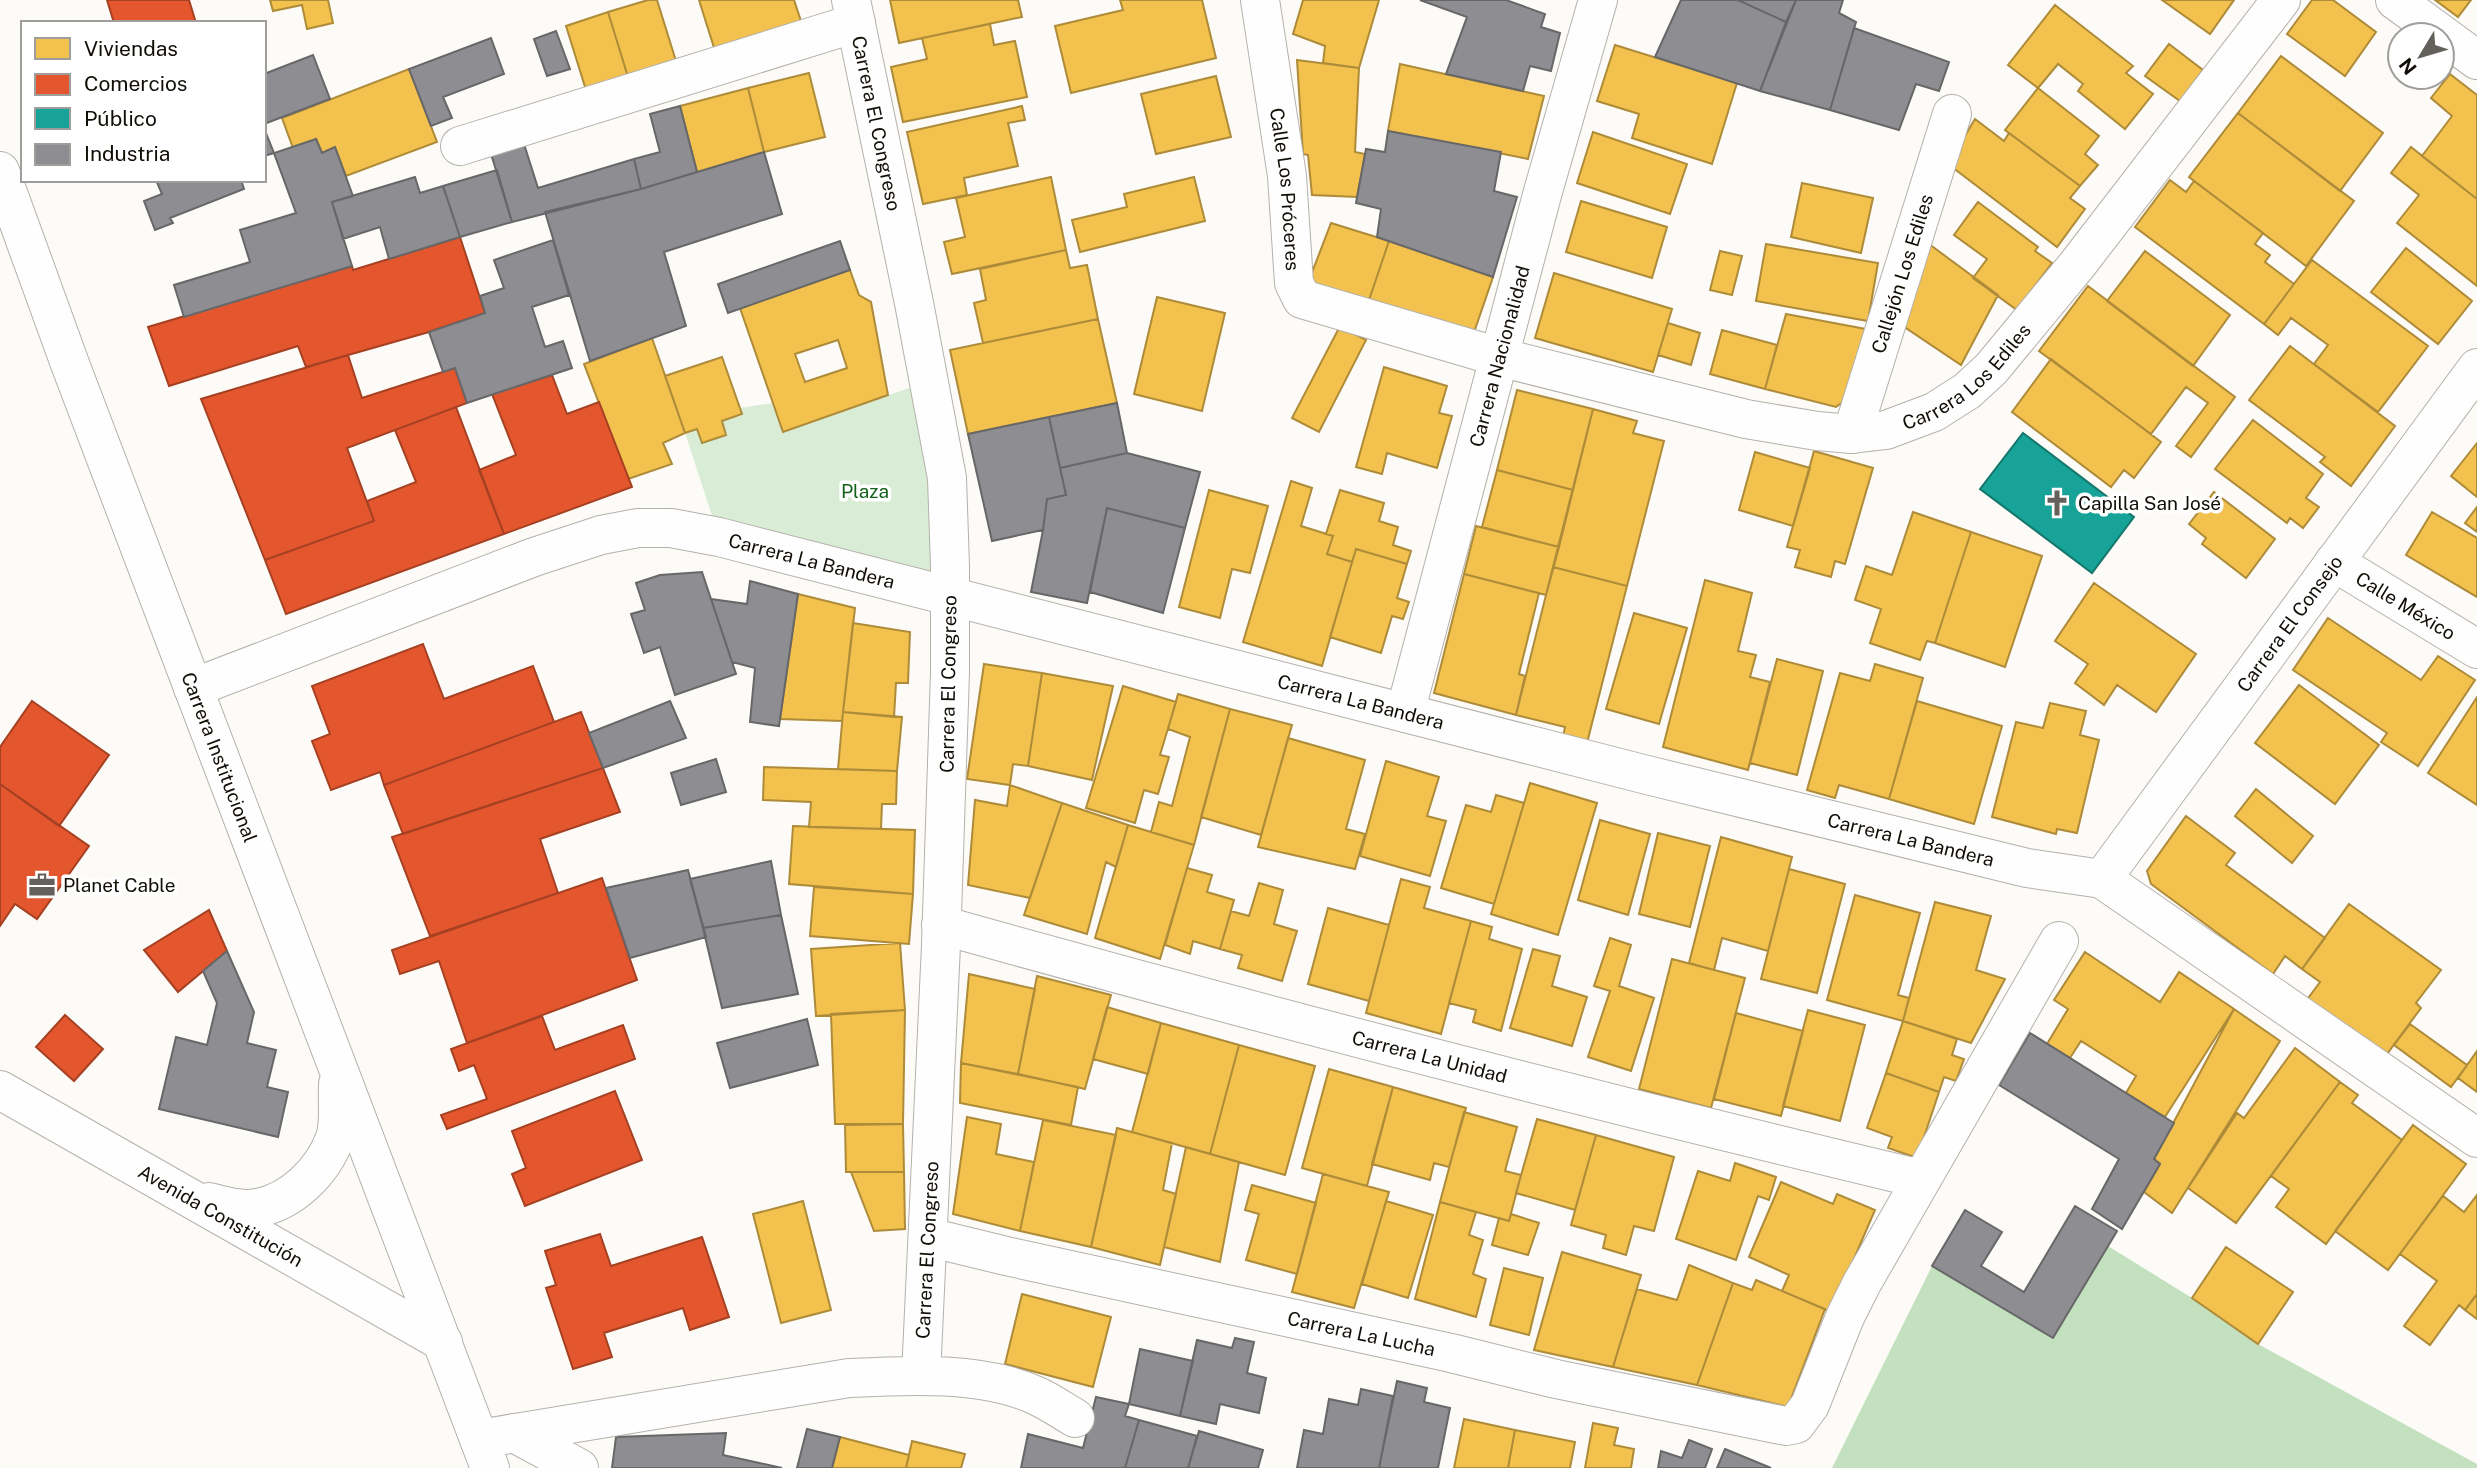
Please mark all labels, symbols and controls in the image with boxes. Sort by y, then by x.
legend [21,21,266,182]
north arrow [2386,21,2456,91]
street label: Carrera El Congreso [848,34,906,213]
text: Viviendas [84,36,178,61]
text: N [2394,54,2421,79]
text: Comercios [84,71,187,96]
text: Público [84,106,157,131]
street label: Calle Los Próceres [1266,106,1304,271]
text: Industria [84,141,170,166]
street label: Callejón Los Ediles [1867,191,1937,356]
street label: Carrera Nacionalidad [1465,263,1534,449]
street label: Carrera Los Ediles [1899,319,2035,434]
park label: Plaza [841,480,889,502]
church icon: Capilla San José [2042,488,2072,518]
place label: Capilla San José [2078,492,2221,514]
street label: Carrera La Bandera [726,529,897,593]
street label: Carrera El Consejo [2232,551,2347,696]
street label: Calle México [2352,567,2460,644]
street label: Carrera El Congreso [935,595,961,773]
street label: Carrera Institucional [177,669,262,845]
street label: Carrera La Bandera [1275,670,1446,734]
street label: Carrera La Bandera [1825,809,1997,871]
office icon: Planet Cable [27,870,57,900]
place label: Planet Cable [63,874,175,896]
street label: Carrera La Unidad [1350,1026,1509,1087]
street label: Avenida Constitución [135,1160,307,1271]
street label: Carrera El Congreso [911,1161,943,1339]
street label: Carrera La Lucha [1285,1307,1437,1360]

